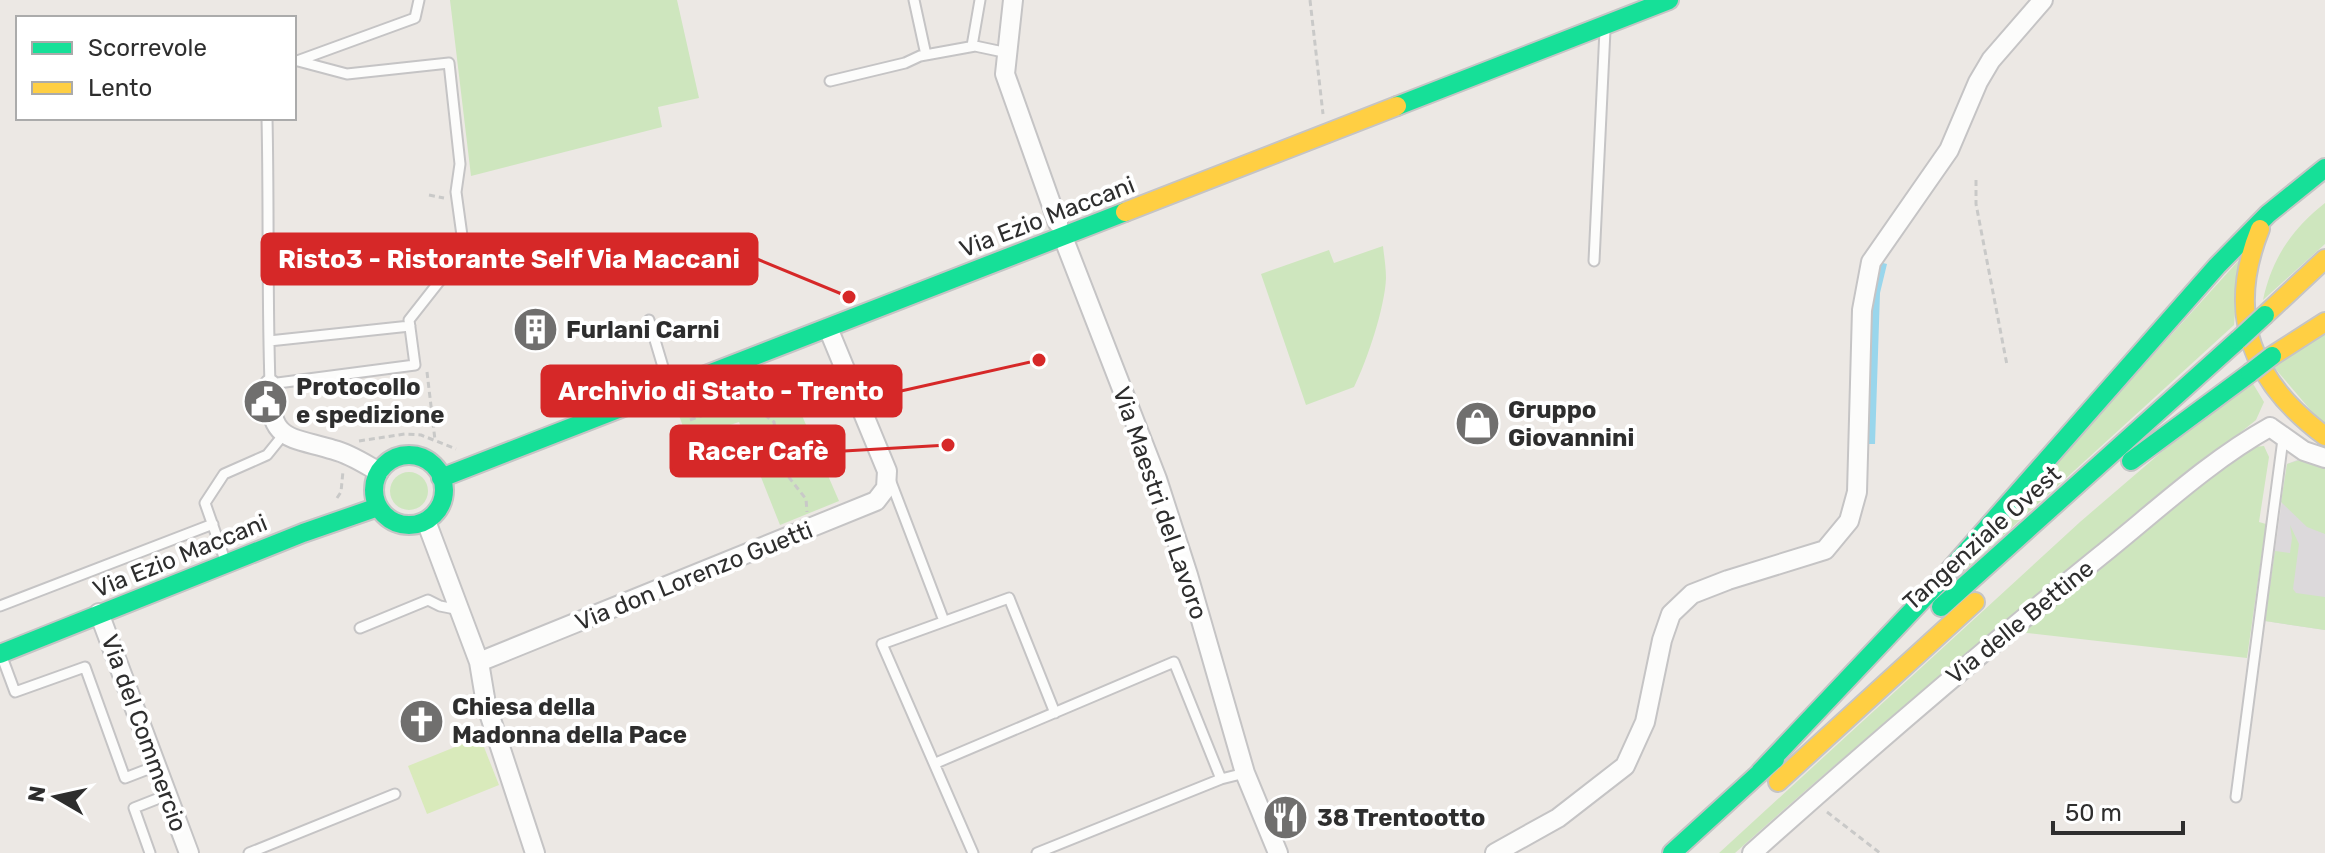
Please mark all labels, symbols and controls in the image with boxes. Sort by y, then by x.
legend [16,16,296,120]
text: Scorrevole [88,34,207,62]
text: Lento [88,74,152,102]
street label: Via Ezio Maccani [956,171,1138,263]
callout: Risto3 - Ristorante Self Via Maccani [262,234,757,284]
text: Risto3 - Ristorante Self Via Maccani [278,244,740,275]
building icon: Furlani Carni [511,306,559,354]
place label: Furlani Carni [566,316,720,344]
callout: Archivio di Stato - Trento [542,366,901,416]
place label: Protocollo e spedizione [296,373,445,429]
text: Archivio di Stato - Trento [558,376,884,407]
public building icon: Protocollo e spedizione [241,377,289,425]
street label: Via Maestri del Lavoro [1107,383,1213,623]
place label: Gruppo Giovannini [1508,396,1634,452]
shop icon: Gruppo Giovannini [1453,400,1501,448]
callout: Racer Cafè [671,426,844,476]
text: Racer Cafè [687,436,829,467]
street label: Tangenziale Ovest [1897,460,2067,616]
street label: Via Ezio Maccani [89,508,271,604]
street label: Via don Lorenzo Guetti [571,516,817,636]
street label: Via delle Bettine [1941,554,2099,690]
street label: Via del Commercio [95,631,193,835]
place label: Chiesa della Madonna della Pace [452,693,687,749]
church icon: Chiesa della Madonna della Pace [397,697,445,745]
north arrow [16,757,96,837]
text: N [22,784,51,804]
scale bar [2053,785,2183,835]
restaurant icon: 38 Trentootto [1262,794,1310,842]
text: 50 m [2065,799,2122,827]
place label: 38 Trentootto [1317,804,1485,832]

